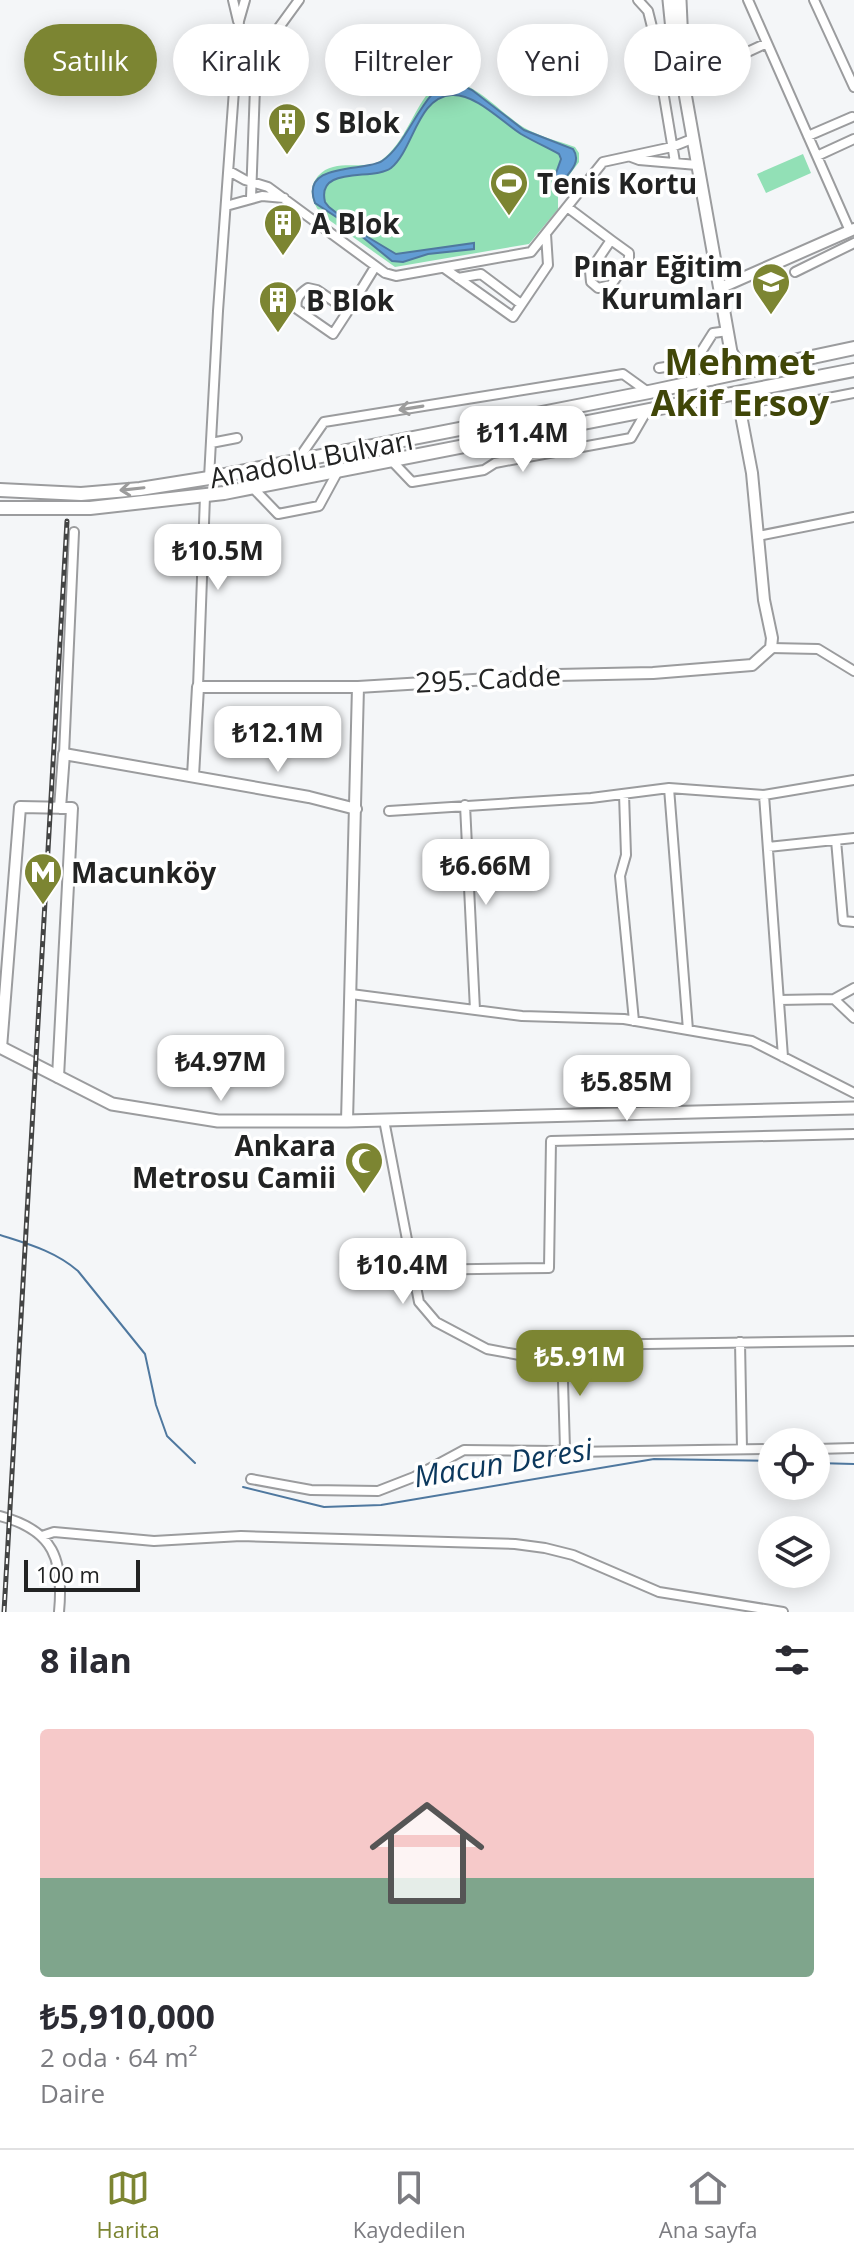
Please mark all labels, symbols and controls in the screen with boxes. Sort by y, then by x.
chip: Satılık [24,24,157,96]
chip: Kiralık [173,24,309,96]
chip: Filtreler [325,24,481,96]
chip: Yeni [497,24,608,96]
chip: Daire [624,24,751,96]
building icon: S Blok [266,101,308,156]
place label: S Blok [315,103,400,141]
sports icon: Tenis Kortu [488,162,530,217]
place label: Tenis Kortu [537,164,697,202]
building icon: A Blok [262,202,304,257]
place label: A Blok [311,204,400,242]
place label: Pınar Eğitim Kurumları [573,247,743,317]
school or university icon: Pınar Eğitim Kurumları [750,261,792,316]
building icon: B Blok [257,279,299,334]
place label: B Blok [306,281,395,319]
district label: Mehmet Akif Ersoy [651,337,830,427]
one-way arrow [399,401,425,416]
pin: ₺11.4M [458,406,588,474]
text: ₺11.4M [477,414,569,450]
street label: Anadolu Bulvarı [206,420,416,496]
one-way arrow [119,482,146,497]
pin: ₺10.5M [153,524,283,592]
text: ₺10.5M [172,532,264,568]
street label: 295. Cadde [414,655,562,701]
pin: ₺12.1M [213,706,343,774]
text: ₺12.1M [232,714,324,750]
pin: ₺6.66M [421,839,551,907]
text: ₺6.66M [440,847,532,883]
metro station icon: Macunköy [22,851,64,906]
place label: Macunköy [71,853,216,891]
pin: ₺4.97M [156,1035,286,1103]
text: ₺4.97M [175,1043,267,1079]
pin: ₺5.85M [562,1055,692,1123]
text: ₺5.85M [581,1063,673,1099]
place label: Ankara Metrosu Camii [132,1126,336,1196]
mosque icon: Ankara Metrosu Camii [343,1140,385,1195]
pin: ₺10.4M [338,1238,468,1306]
text: ₺10.4M [357,1246,449,1282]
pin: ₺5.91M [515,1330,645,1398]
text: ₺5.91M [534,1338,626,1374]
water label: Macun Deresi [411,1428,596,1496]
map controls [758,1428,830,1588]
button: locate [758,1428,830,1500]
button: layers [758,1516,830,1588]
scale bar [24,1556,140,1592]
text: 100 m [36,1559,100,1589]
text: 8 ilan [40,1637,132,1683]
icon: filters [770,1638,814,1682]
icon: home [355,1781,499,1925]
text: ₺5,910,000 [40,1993,215,2039]
text: 2 oda · 64 m² [40,2039,198,2075]
text: Daire [40,2075,105,2111]
tab: Harita [97,2166,160,2244]
tab: Kaydedilen [353,2166,466,2244]
tab: Ana sayfa [659,2166,757,2244]

